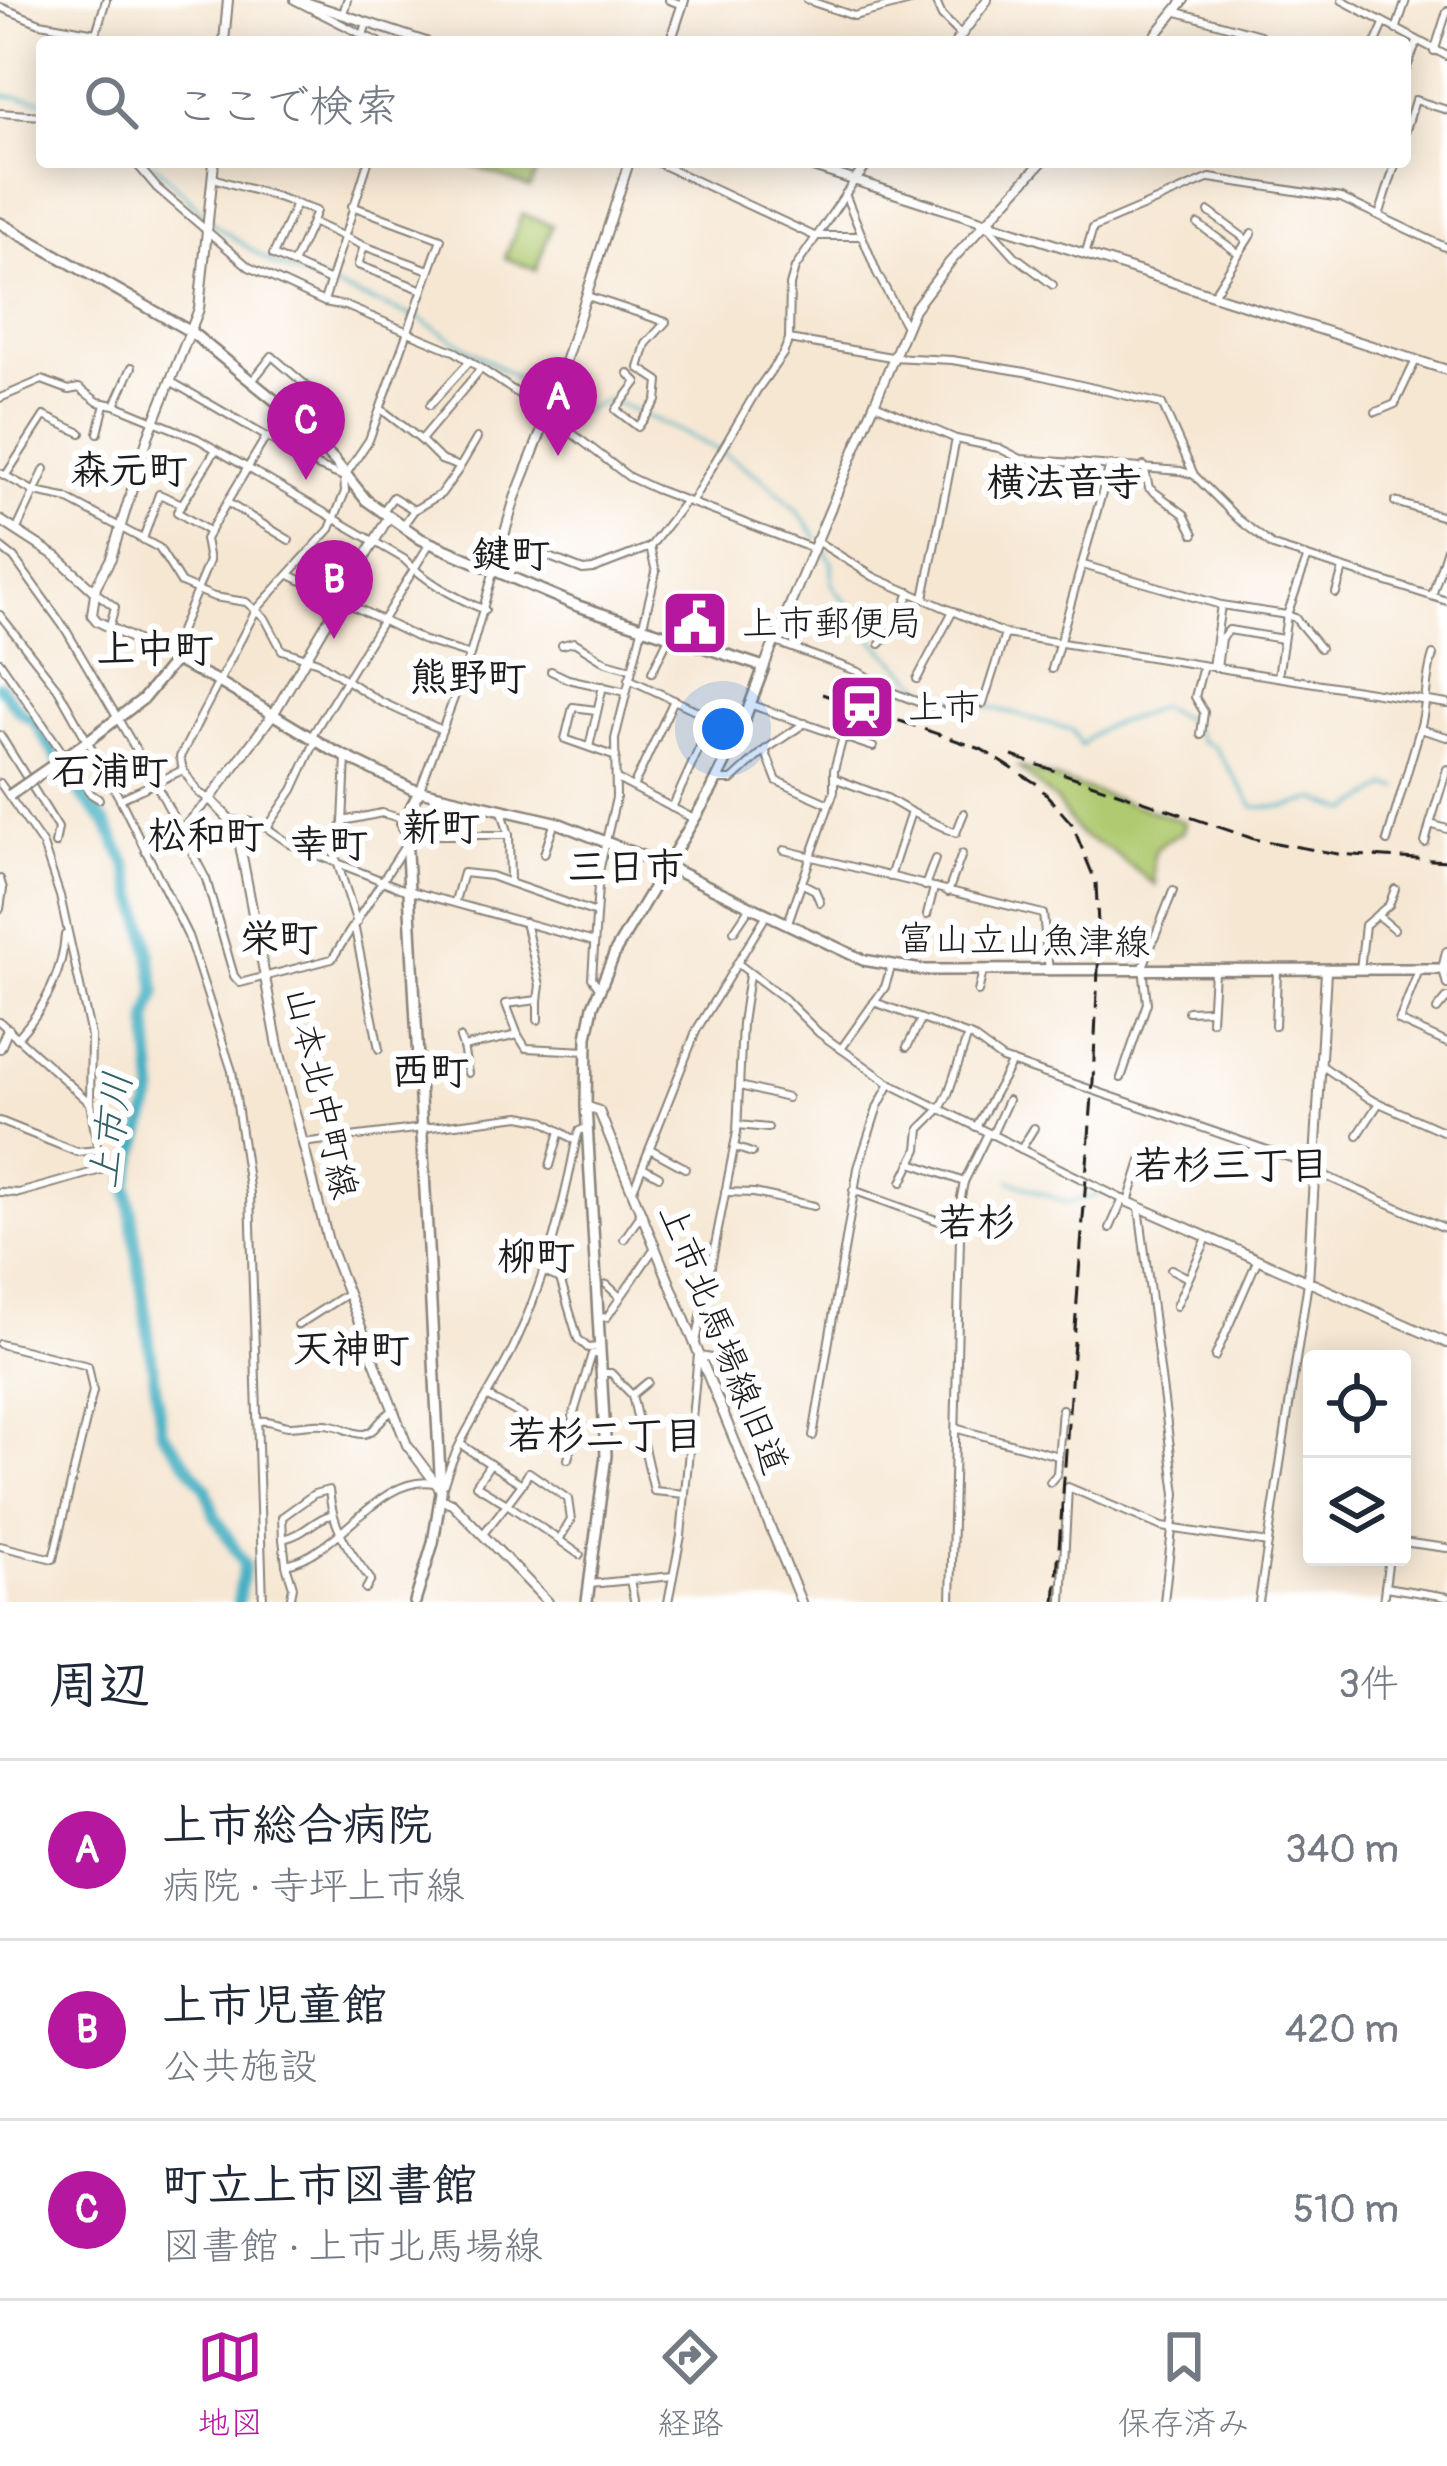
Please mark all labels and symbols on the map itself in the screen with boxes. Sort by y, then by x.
pin: A [519,357,597,456]
pin: C [267,381,345,480]
district label: 森元町 [70,446,188,495]
district label: 横法音寺 [986,458,1142,507]
district label: 鍵町 [472,530,550,579]
pin: B [295,540,373,639]
public building icon: 上市郵便局 [660,588,730,658]
place label: 上市郵便局 [742,601,922,646]
district label: 上中町 [96,625,214,674]
district label: 熊野町 [409,653,527,702]
station icon: 上市 [827,672,897,742]
place label: 上市 [908,685,980,730]
your location [693,699,753,759]
district label: 石浦町 [51,747,169,796]
district label: 新町 [402,803,480,852]
district label: 松和町 [147,811,265,860]
district label: 幸町 [290,820,368,869]
district label: 三日市 [567,843,685,892]
district label: 栄町 [240,914,318,963]
street label: 富山立山魚津線 [898,916,1150,966]
street label: 山本北中町線 [275,983,367,1203]
district label: 西町 [391,1047,469,1096]
water label: 上市川 [79,1069,143,1191]
district label: 若杉三丁目 [1133,1141,1329,1190]
street label: 上市北馬場線旧道 [648,1197,798,1481]
district label: 若杉 [938,1198,1016,1247]
district label: 柳町 [497,1232,575,1281]
district label: 天神町 [292,1325,410,1374]
district label: 若杉二丁目 [507,1411,703,1460]

